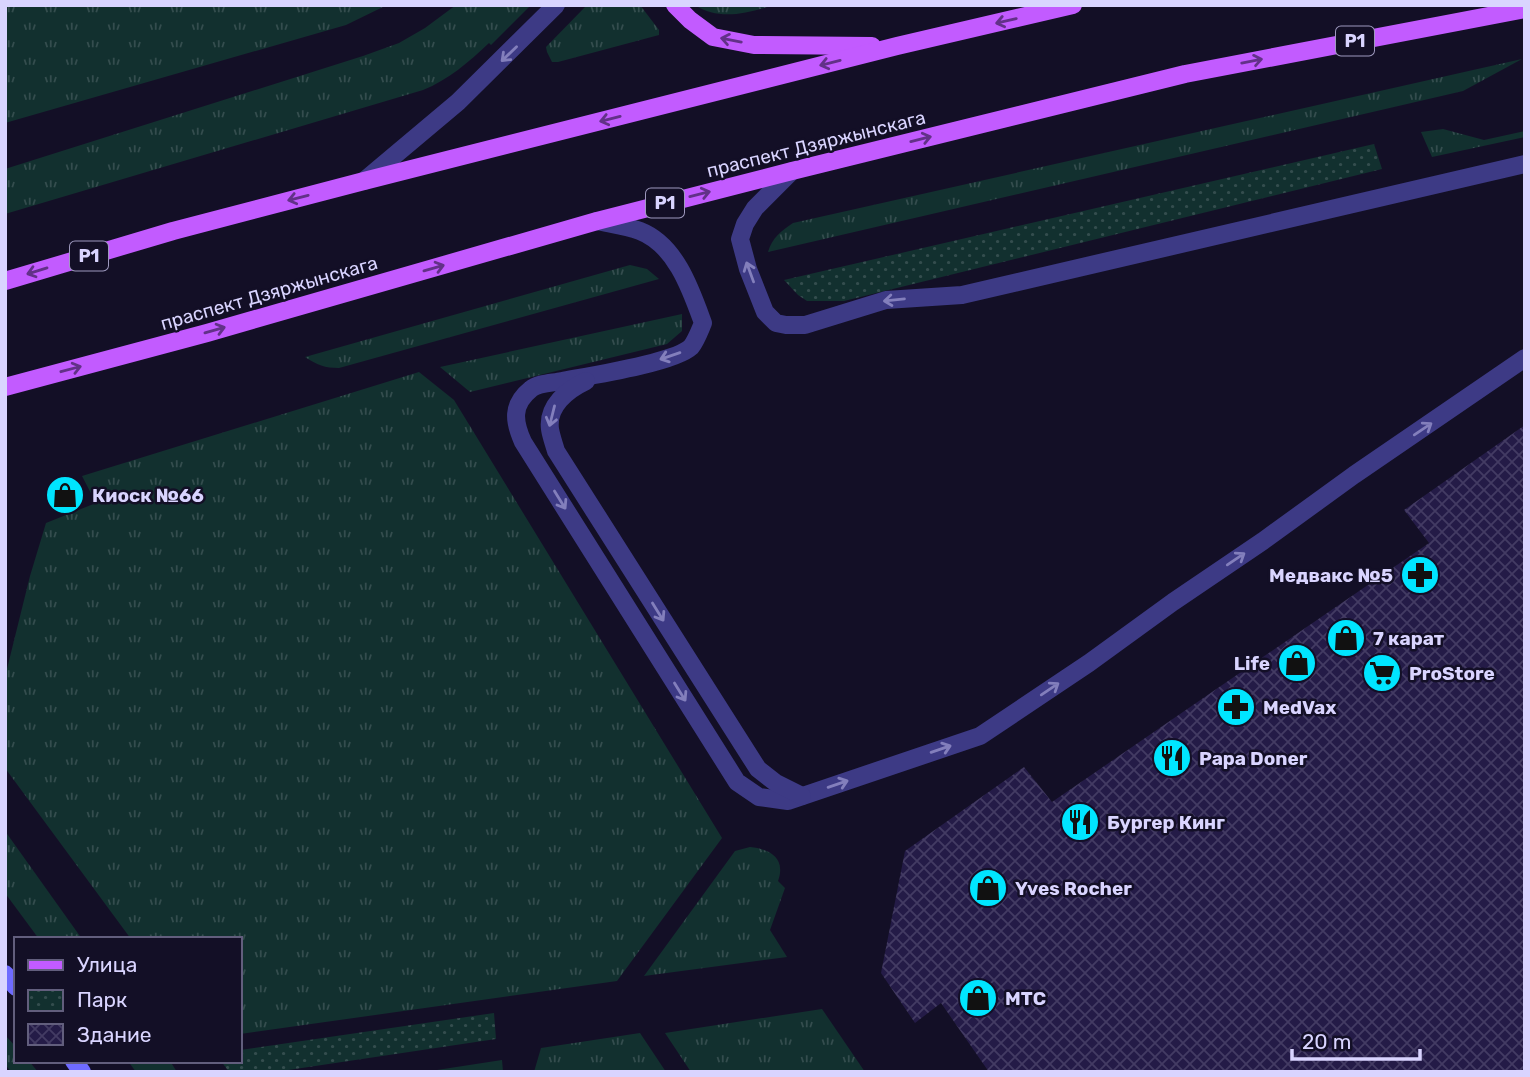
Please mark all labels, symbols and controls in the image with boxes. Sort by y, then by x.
one-way arrow [995,15,1018,28]
road number: Р1 [1336,26,1374,56]
one-way arrow [720,33,743,47]
one-way arrow [500,45,517,62]
one-way arrow [1240,54,1263,67]
one-way arrow [820,57,842,70]
street label: праспект Дзяржынскага [704,106,928,182]
one-way arrow [599,113,622,126]
one-way arrow [909,132,932,145]
one-way arrow [689,187,711,200]
road number: Р1 [646,188,684,218]
one-way arrow [288,193,310,206]
road number: Р1 [70,242,108,270]
street label: праспект Дзяржынскага [158,251,380,335]
one-way arrow [423,260,445,273]
one-way arrow [743,261,755,283]
one-way arrow [27,266,49,279]
one-way arrow [883,293,906,306]
one-way arrow [204,323,226,336]
one-way arrow [659,351,681,364]
one-way arrow [59,362,82,375]
one-way arrow [545,404,558,426]
one-way arrow [1413,422,1432,436]
shop icon: Киоск №66 [44,474,86,516]
place label: Киоск №66 [92,484,204,507]
one-way arrow [553,489,567,509]
one-way arrow [1226,552,1246,566]
pharmacy icon: Медвакс №5 [1399,554,1441,596]
place label: Медвакс №5 [1269,564,1393,587]
one-way arrow [651,602,666,621]
shop icon: 7 карат [1325,617,1367,659]
place label: 7 карат [1373,627,1445,650]
shop icon: Life [1276,642,1318,684]
place label: Life [1234,652,1270,675]
supermarket icon: ProStore [1361,652,1403,694]
place label: ProStore [1409,662,1495,685]
one-way arrow [674,682,688,702]
one-way arrow [1039,682,1059,696]
pharmacy icon: MedVax [1215,686,1257,728]
place label: MedVax [1263,696,1336,719]
restaurant icon: Papa Doner [1151,737,1193,779]
one-way arrow [930,742,952,754]
place label: Papa Doner [1199,747,1308,770]
one-way arrow [827,777,849,790]
restaurant icon: Бургер Кинг [1059,801,1101,843]
place label: Бургер Кинг [1107,811,1225,834]
shop icon: Yves Rocher [967,867,1009,909]
place label: Yves Rocher [1015,877,1132,900]
legend [14,937,242,1063]
text: Улица [77,952,137,977]
shop icon: МТС [957,977,999,1019]
text: Парк [77,987,127,1012]
place label: МТС [1005,987,1046,1010]
scale bar [1292,1018,1420,1062]
text: Здание [77,1022,152,1047]
text: 20 m [1302,1029,1351,1054]

